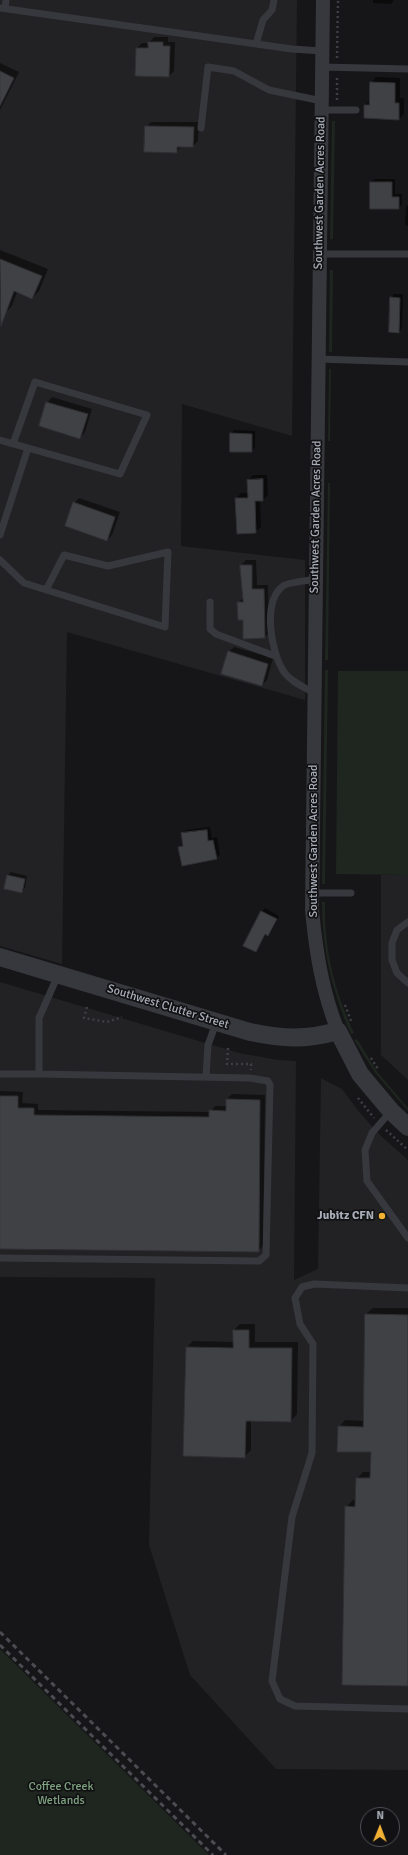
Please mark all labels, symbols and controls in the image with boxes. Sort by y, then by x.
street label: Southwest Garden Acres Road [311,116,329,270]
street label: Southwest Garden Acres Road [307,440,325,594]
street label: Southwest Garden Acres Road [307,765,321,917]
street label: Southwest Clutter Street [105,982,231,1032]
place label: Jubitz CFN [317,1209,374,1223]
marker: Jubitz CFN [377,1211,387,1221]
park label: Coffee Creek Wetlands [28,1780,94,1808]
north arrow [360,1807,400,1847]
text: N [376,1809,384,1822]

